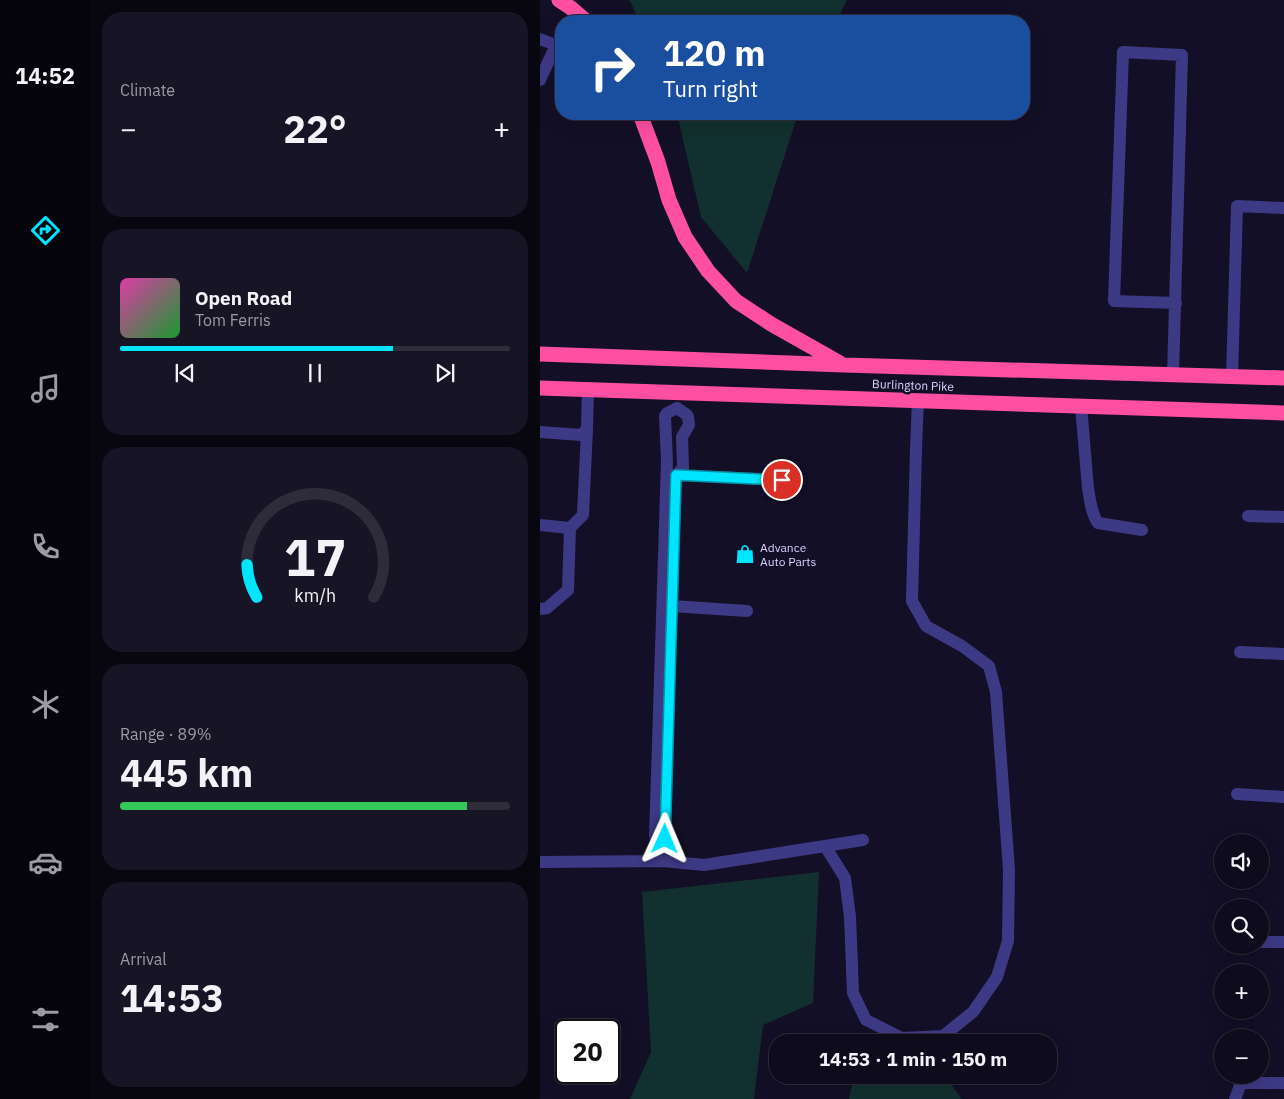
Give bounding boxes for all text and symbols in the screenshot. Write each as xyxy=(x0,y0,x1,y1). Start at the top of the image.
text: 120 m xyxy=(663,30,766,76)
icon: right xyxy=(580,35,645,100)
text: 14:52 xyxy=(15,61,75,90)
text: Turn right xyxy=(663,74,758,103)
text: Climate xyxy=(120,80,175,100)
text: 22° xyxy=(283,104,347,153)
text: − xyxy=(120,110,137,147)
text: + xyxy=(493,110,510,147)
icon: directions xyxy=(28,213,63,248)
text: Open Road xyxy=(195,286,292,310)
text: Tom Ferris xyxy=(195,310,271,330)
icon: previous xyxy=(171,359,199,387)
icon: pause xyxy=(301,359,329,387)
icon: next xyxy=(431,359,459,387)
icon: music xyxy=(28,371,63,406)
street label: Burlington Pike xyxy=(872,376,955,394)
pin xyxy=(761,459,803,501)
icon: arrive xyxy=(768,466,796,494)
text: 17 xyxy=(284,523,346,590)
icon: phone xyxy=(28,529,63,564)
place label: Advance Auto Parts xyxy=(760,540,816,569)
shop icon: Advance Auto Parts xyxy=(734,543,756,565)
text: km/h xyxy=(294,584,336,607)
icon: climate xyxy=(28,687,63,722)
text: Range · 89% xyxy=(120,724,212,744)
text: 445 km xyxy=(120,748,253,797)
position arrow xyxy=(638,812,690,864)
map controls xyxy=(1214,834,1269,1084)
button: sound xyxy=(1214,834,1269,889)
icon: car xyxy=(28,845,63,880)
button: search xyxy=(1214,899,1269,954)
text: Arrival xyxy=(120,949,167,969)
button: + xyxy=(1214,964,1269,1019)
text: 14:53 xyxy=(120,973,224,1022)
icon: filters xyxy=(28,1002,63,1037)
speed limit sign: 20 xyxy=(555,1019,620,1084)
button: − xyxy=(1214,1029,1269,1084)
text: 14:53 · 1 min · 150 m xyxy=(819,1047,1007,1071)

